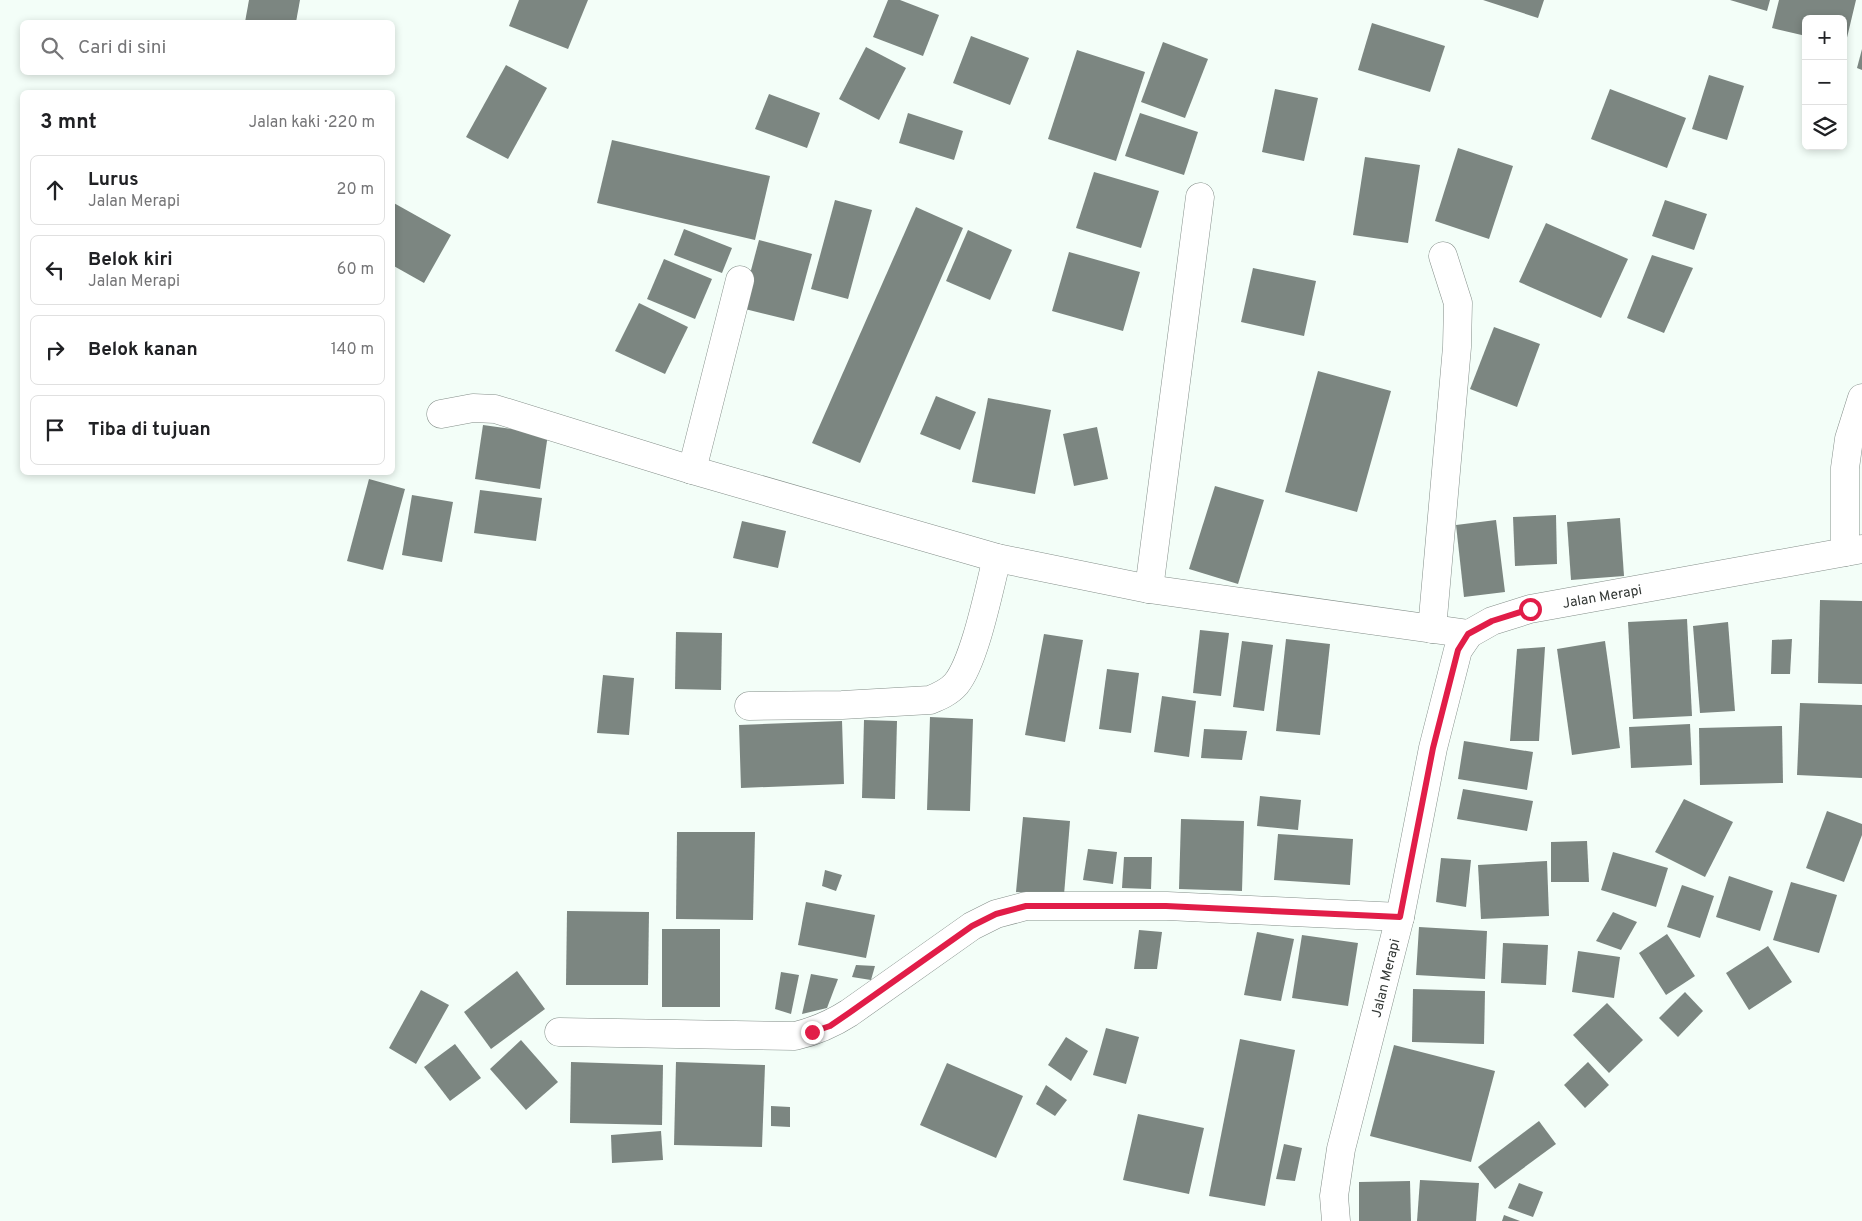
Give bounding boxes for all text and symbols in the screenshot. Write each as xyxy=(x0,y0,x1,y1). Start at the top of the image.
map controls xyxy=(1802,15,1847,150)
button: + xyxy=(1802,15,1847,60)
search box xyxy=(20,20,395,75)
icon: search xyxy=(38,34,66,62)
text: Cari di sini xyxy=(78,36,166,60)
button: − xyxy=(1802,60,1847,105)
button: layers xyxy=(1802,105,1847,150)
text: 3 mnt xyxy=(40,109,97,136)
text: Jalan kaki · 220 m xyxy=(249,113,375,133)
text: Lurus xyxy=(88,168,139,192)
icon: ahead xyxy=(41,176,69,204)
text: 20 m xyxy=(337,180,374,200)
text: Jalan Merapi xyxy=(88,192,180,212)
text: Belok kiri xyxy=(88,248,173,272)
icon: left xyxy=(41,256,69,284)
text: 60 m xyxy=(337,260,374,280)
text: Jalan Merapi xyxy=(88,272,180,292)
icon: right xyxy=(41,336,69,364)
text: Belok kanan xyxy=(88,338,198,362)
text: 140 m xyxy=(331,340,374,360)
icon: arrive xyxy=(41,416,69,444)
text: Tiba di tujuan xyxy=(88,418,211,442)
street label: Jalan Merapi xyxy=(1561,582,1643,613)
route start xyxy=(1519,598,1542,621)
street label: Jalan Merapi xyxy=(1368,937,1404,1019)
route end xyxy=(801,1021,824,1044)

